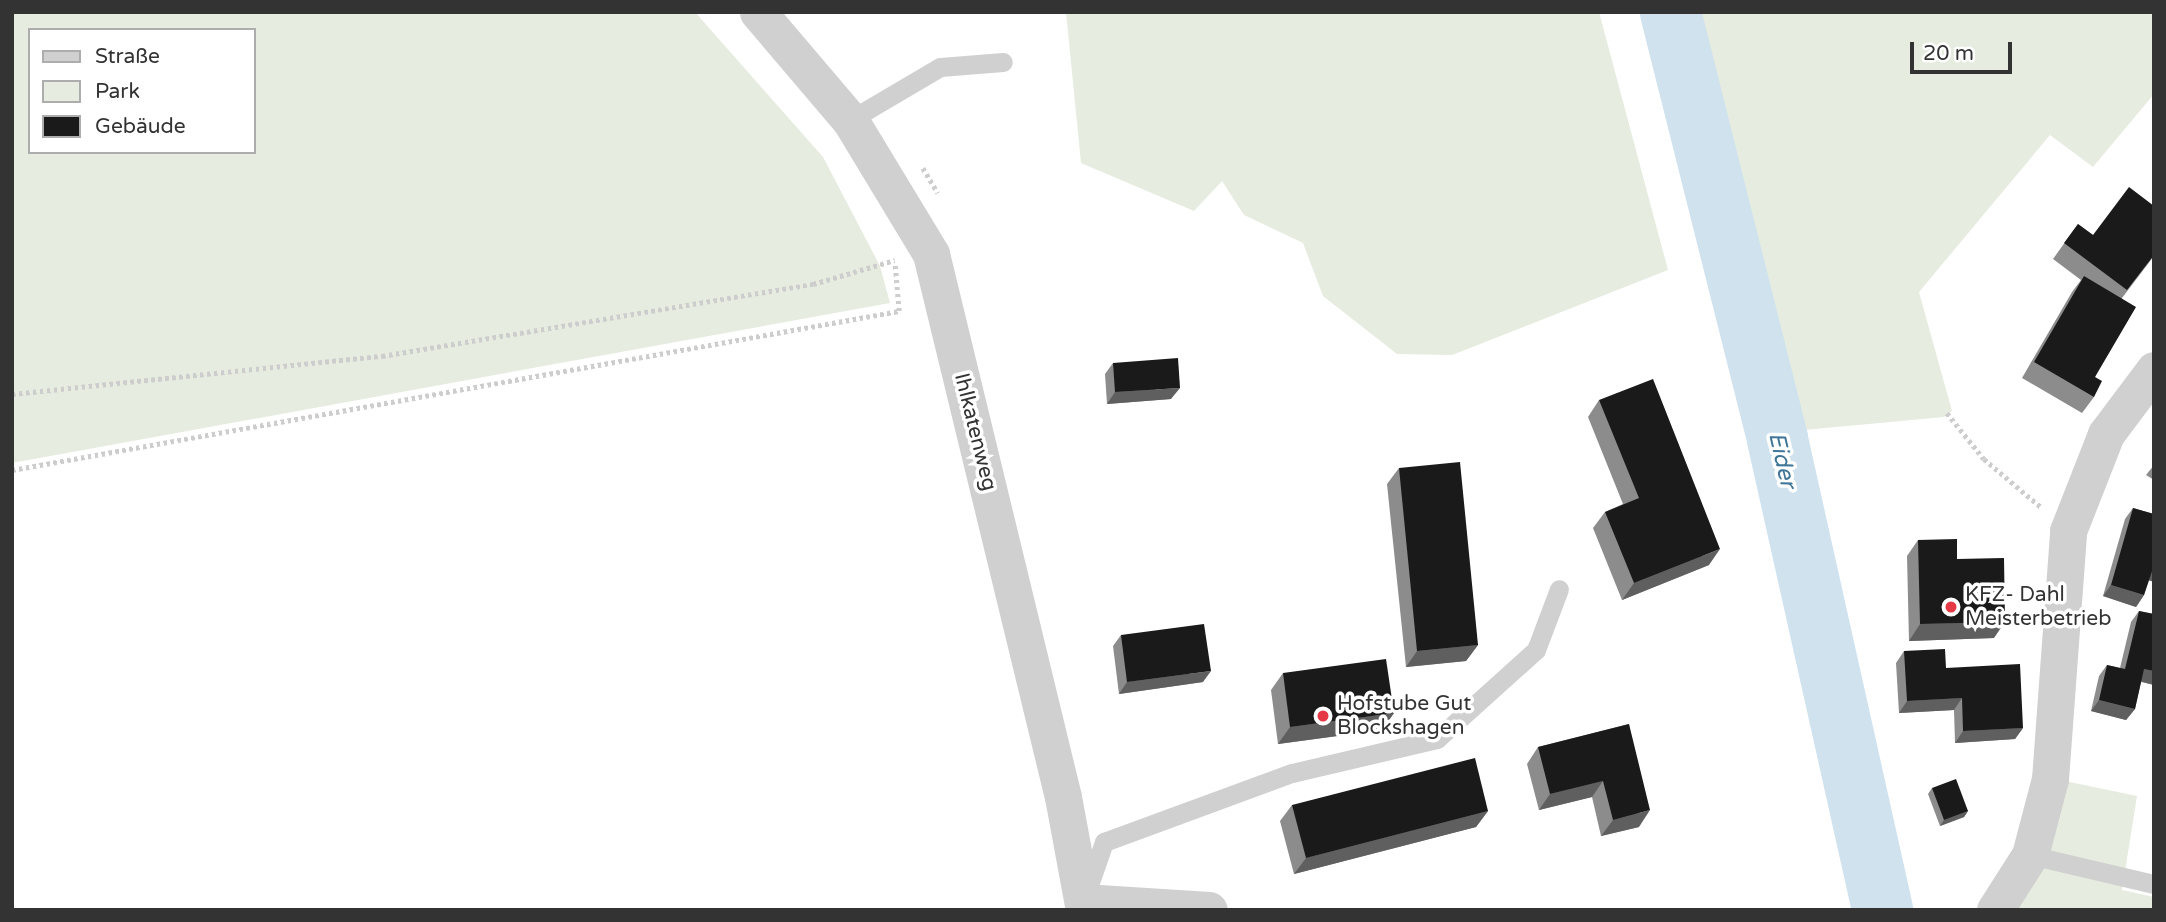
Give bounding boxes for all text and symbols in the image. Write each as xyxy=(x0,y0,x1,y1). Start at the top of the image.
legend xyxy=(28,28,256,154)
scale bar xyxy=(1914,28,2016,72)
text: 20 m xyxy=(1923,41,1974,66)
text: Straße xyxy=(95,44,160,69)
text: Park xyxy=(95,79,140,104)
text: Gebäude xyxy=(95,114,186,139)
street label: Ihlkatenweg xyxy=(948,370,1002,494)
water label: Eider xyxy=(1762,429,1802,491)
place label: KFZ- Dahl Meisterbetrieb xyxy=(1965,582,2111,632)
marker: KFZ- Dahl Meisterbetrieb xyxy=(1943,599,1959,615)
place label: Hofstube Gut Blockshagen xyxy=(1337,691,1471,741)
marker: Hofstube Gut Blockshagen xyxy=(1315,708,1331,724)

